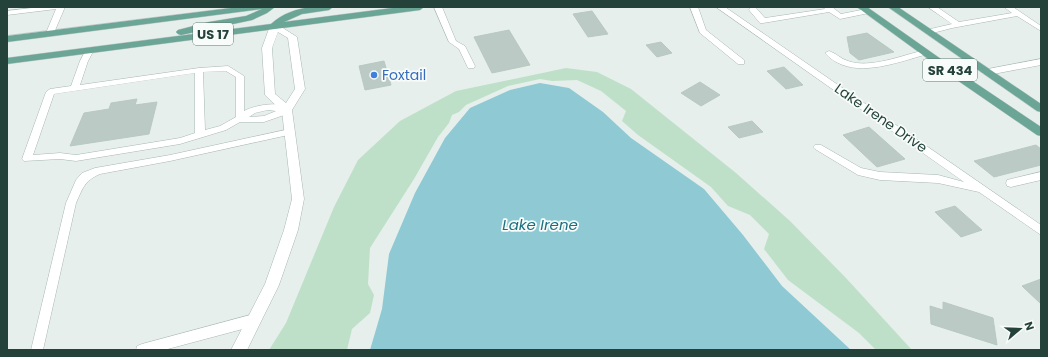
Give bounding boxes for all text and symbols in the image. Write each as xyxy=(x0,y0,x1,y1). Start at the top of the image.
road number: US 17 xyxy=(193,23,233,45)
road number: SR 434 xyxy=(923,59,977,81)
place label: Foxtail xyxy=(382,65,426,85)
marker: Foxtail xyxy=(369,70,379,80)
street label: Lake Irene Drive xyxy=(831,79,932,158)
water label: Lake Irene xyxy=(502,214,578,235)
north arrow xyxy=(1000,309,1040,349)
text: N xyxy=(1021,319,1038,332)

